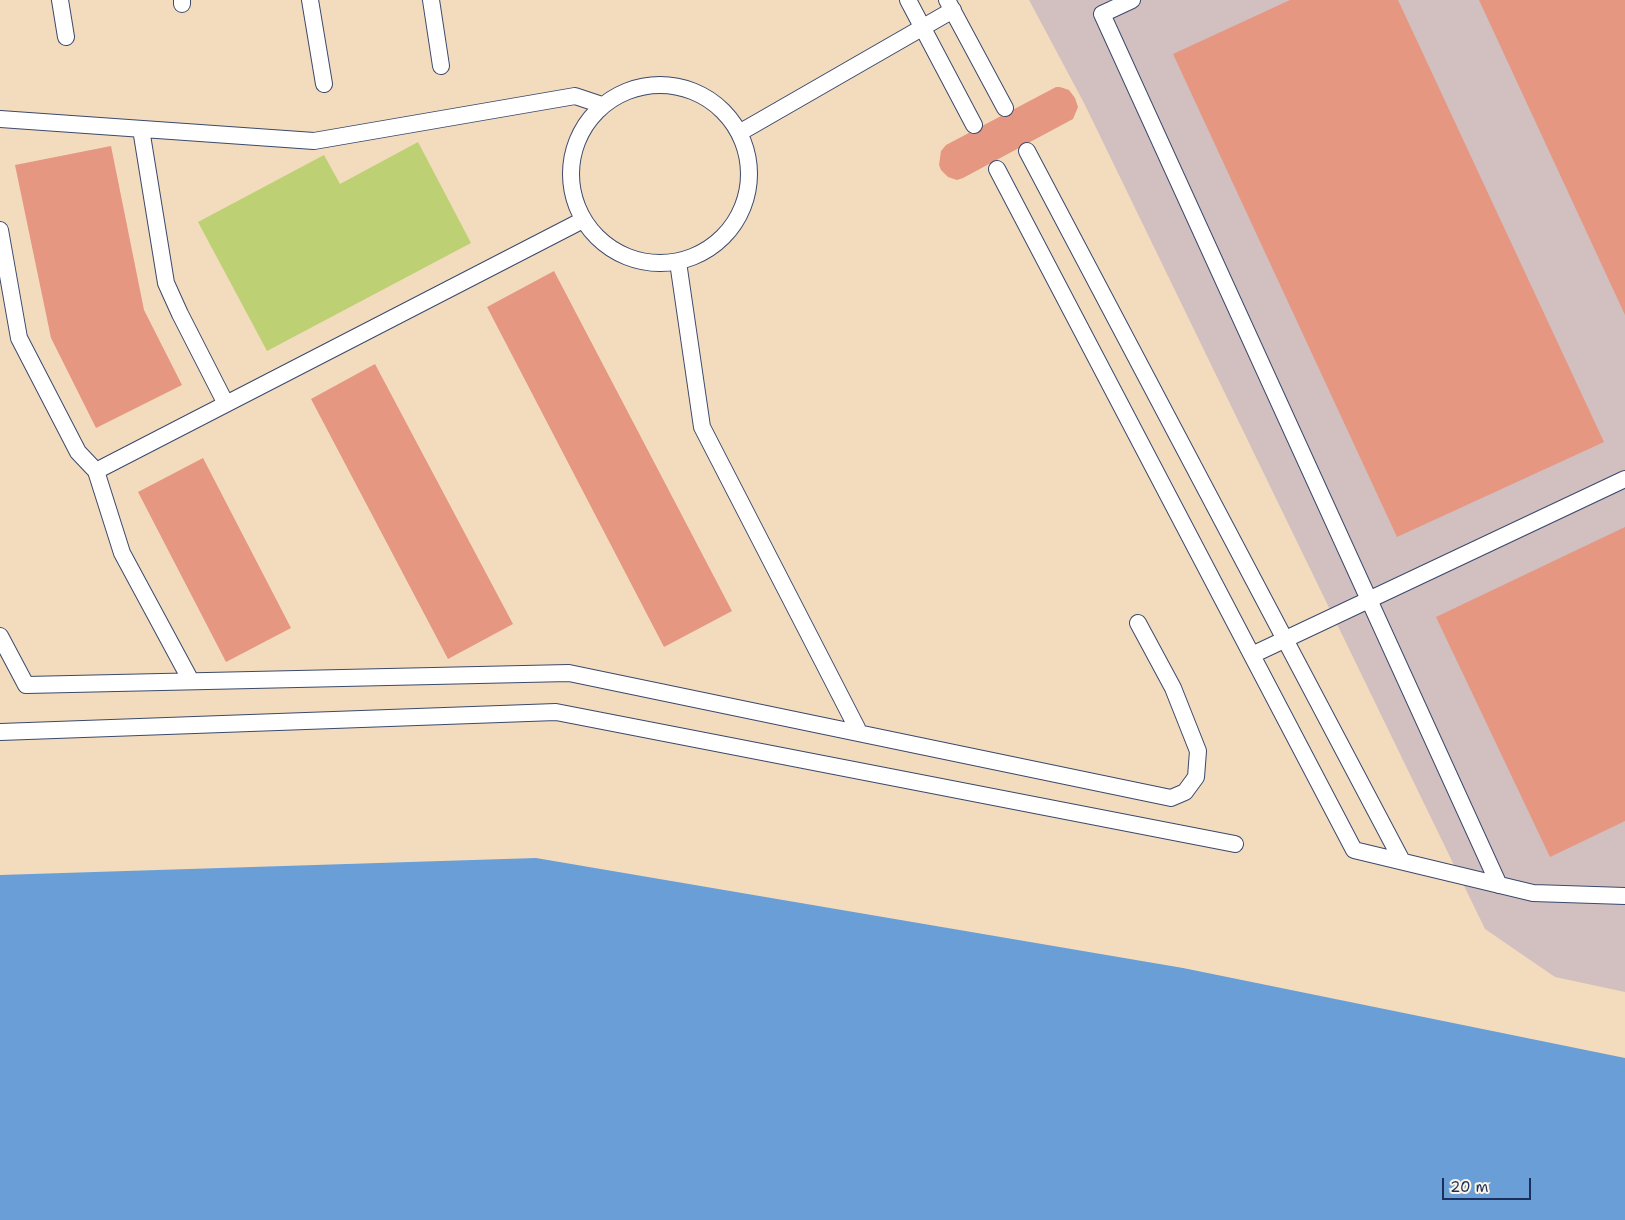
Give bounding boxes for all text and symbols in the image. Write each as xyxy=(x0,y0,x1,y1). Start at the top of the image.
scale bar xyxy=(1445,1168,1534,1200)
text: 20 m xyxy=(1450,1177,1489,1197)

